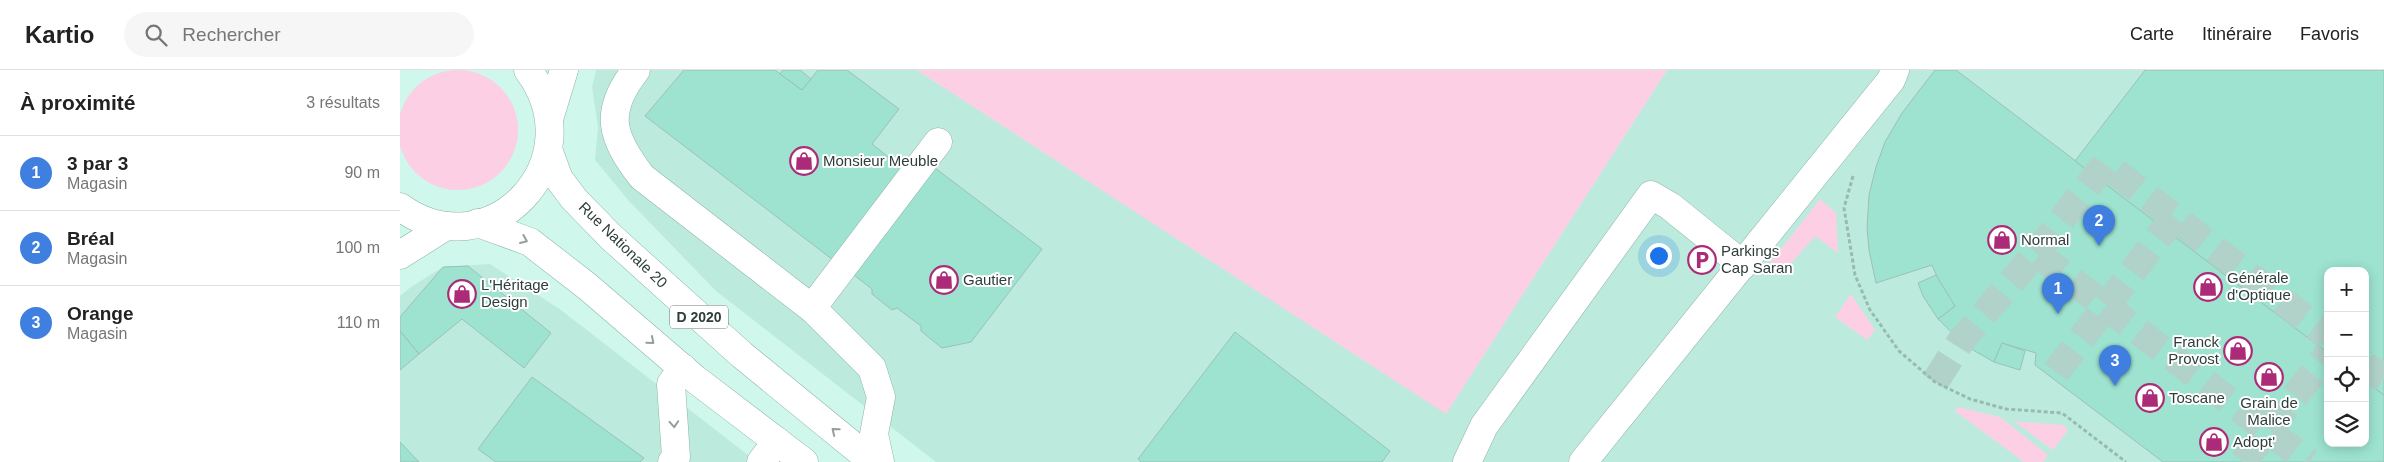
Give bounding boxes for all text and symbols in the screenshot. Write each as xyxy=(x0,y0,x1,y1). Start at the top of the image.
search box xyxy=(124,12,474,57)
text: Kartio xyxy=(25,21,94,48)
icon: search xyxy=(142,21,170,49)
text: Rechercher xyxy=(182,24,281,45)
text: Carte xyxy=(2130,24,2174,44)
text: Itinéraire xyxy=(2202,24,2272,44)
text: Favoris xyxy=(2300,24,2359,44)
text: À proximité xyxy=(20,91,136,114)
text: 3 résultats xyxy=(306,94,380,111)
shop icon: Monsieur Meuble xyxy=(789,146,819,176)
place label: Monsieur Meuble xyxy=(823,152,938,169)
text: 3 par 3 xyxy=(67,153,128,174)
text: 1 xyxy=(32,164,40,181)
text: 90 m xyxy=(344,164,380,181)
text: Magasin xyxy=(67,175,127,192)
street label: Rue Nationale 20 xyxy=(576,198,671,291)
pin: 2 xyxy=(2083,205,2115,246)
shop icon: Normal xyxy=(1987,225,2017,255)
text: Bréal xyxy=(67,228,115,249)
place label: Normal xyxy=(2021,231,2069,248)
one-way arrow xyxy=(519,234,528,245)
text: 2 xyxy=(32,239,40,256)
text: 100 m xyxy=(336,239,380,256)
place label: Parkings Cap Saran xyxy=(1721,242,1793,276)
your location xyxy=(1646,243,1672,269)
parking icon: Parkings Cap Saran xyxy=(1687,245,1717,275)
text: Magasin xyxy=(67,250,127,267)
shop icon: Gautier xyxy=(929,265,959,295)
map controls xyxy=(2324,267,2369,447)
button: + xyxy=(2324,267,2369,312)
place label: Générale d'Optique xyxy=(2227,269,2291,303)
place label: Gautier xyxy=(963,271,1012,288)
shop icon: Générale d'Optique xyxy=(2193,272,2223,302)
pin: 1 xyxy=(2042,273,2074,314)
place label: L'Héritage Design xyxy=(481,276,549,310)
shop icon: L'Héritage Design xyxy=(447,279,477,309)
text: Orange xyxy=(67,303,134,324)
road number: D 2020 xyxy=(670,306,728,328)
button: − xyxy=(2324,312,2369,357)
text: 3 xyxy=(32,314,40,331)
text: 110 m xyxy=(337,314,380,331)
text: Magasin xyxy=(67,325,127,342)
place label: Franck Provost xyxy=(2168,333,2220,367)
one-way arrow xyxy=(645,335,654,344)
shop icon: Franck Provost xyxy=(2223,336,2253,366)
pin: 3 xyxy=(2099,345,2131,386)
button: locate xyxy=(2324,357,2369,402)
shop icon: Grain de Malice xyxy=(2254,362,2284,392)
shop icon: Toscane xyxy=(2135,383,2165,413)
place label: Toscane xyxy=(2169,389,2225,406)
place label: Grain de Malice xyxy=(2240,394,2298,428)
button: layers xyxy=(2324,402,2369,447)
one-way arrow xyxy=(668,420,679,428)
shop icon: Adopt' xyxy=(2199,427,2229,457)
one-way arrow xyxy=(832,429,841,437)
place label: Adopt' xyxy=(2233,433,2275,450)

